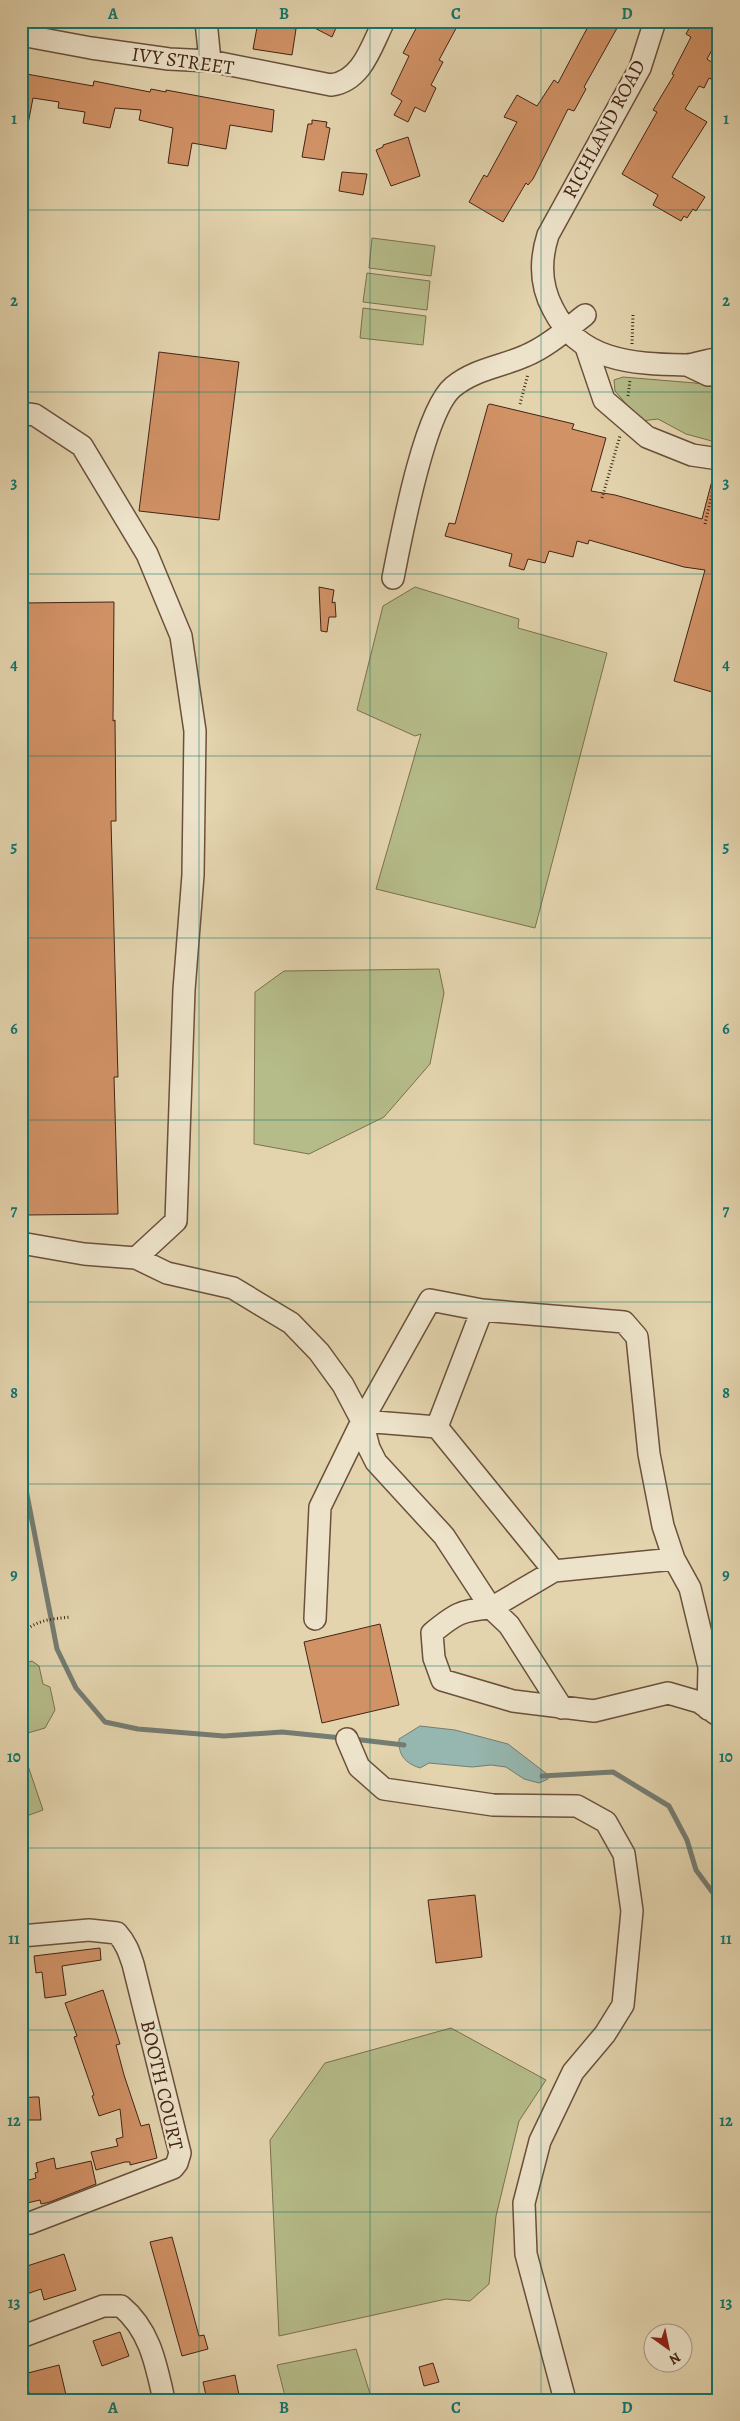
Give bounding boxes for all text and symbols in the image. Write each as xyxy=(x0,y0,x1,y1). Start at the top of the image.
text: A xyxy=(107,3,119,25)
text: B xyxy=(279,3,289,25)
text: C xyxy=(451,3,461,25)
text: D xyxy=(621,3,633,25)
street label: IVY STREET xyxy=(130,40,236,82)
street label: RICHLAND ROAD xyxy=(556,55,652,203)
text: 1 xyxy=(11,108,17,130)
text: 1 xyxy=(723,108,729,130)
text: 2 xyxy=(10,290,18,312)
text: 2 xyxy=(722,290,730,312)
text: 3 xyxy=(11,472,18,494)
text: 3 xyxy=(723,472,730,494)
text: 4 xyxy=(10,654,18,676)
text: 4 xyxy=(722,654,730,676)
text: 5 xyxy=(11,836,18,858)
text: 5 xyxy=(723,836,730,858)
text: 6 xyxy=(10,1018,18,1040)
text: 6 xyxy=(722,1018,730,1040)
text: 7 xyxy=(11,1200,18,1222)
text: 7 xyxy=(723,1200,730,1222)
text: 8 xyxy=(10,1382,18,1404)
text: 8 xyxy=(722,1382,730,1404)
text: 9 xyxy=(10,1564,18,1586)
text: 9 xyxy=(722,1564,730,1586)
text: 10 xyxy=(7,1746,21,1768)
text: 10 xyxy=(719,1746,733,1768)
text: 11 xyxy=(8,1928,20,1950)
text: 11 xyxy=(720,1928,732,1950)
street label: BOOTH COURT xyxy=(134,2018,190,2153)
text: 12 xyxy=(7,2110,21,2132)
text: 12 xyxy=(719,2110,733,2132)
text: 13 xyxy=(8,2292,20,2314)
text: 13 xyxy=(720,2292,732,2314)
north arrow xyxy=(642,2324,692,2374)
text: N xyxy=(665,2348,684,2369)
text: A xyxy=(107,2397,119,2419)
text: B xyxy=(279,2397,289,2419)
text: C xyxy=(451,2397,461,2419)
text: D xyxy=(621,2397,633,2419)

